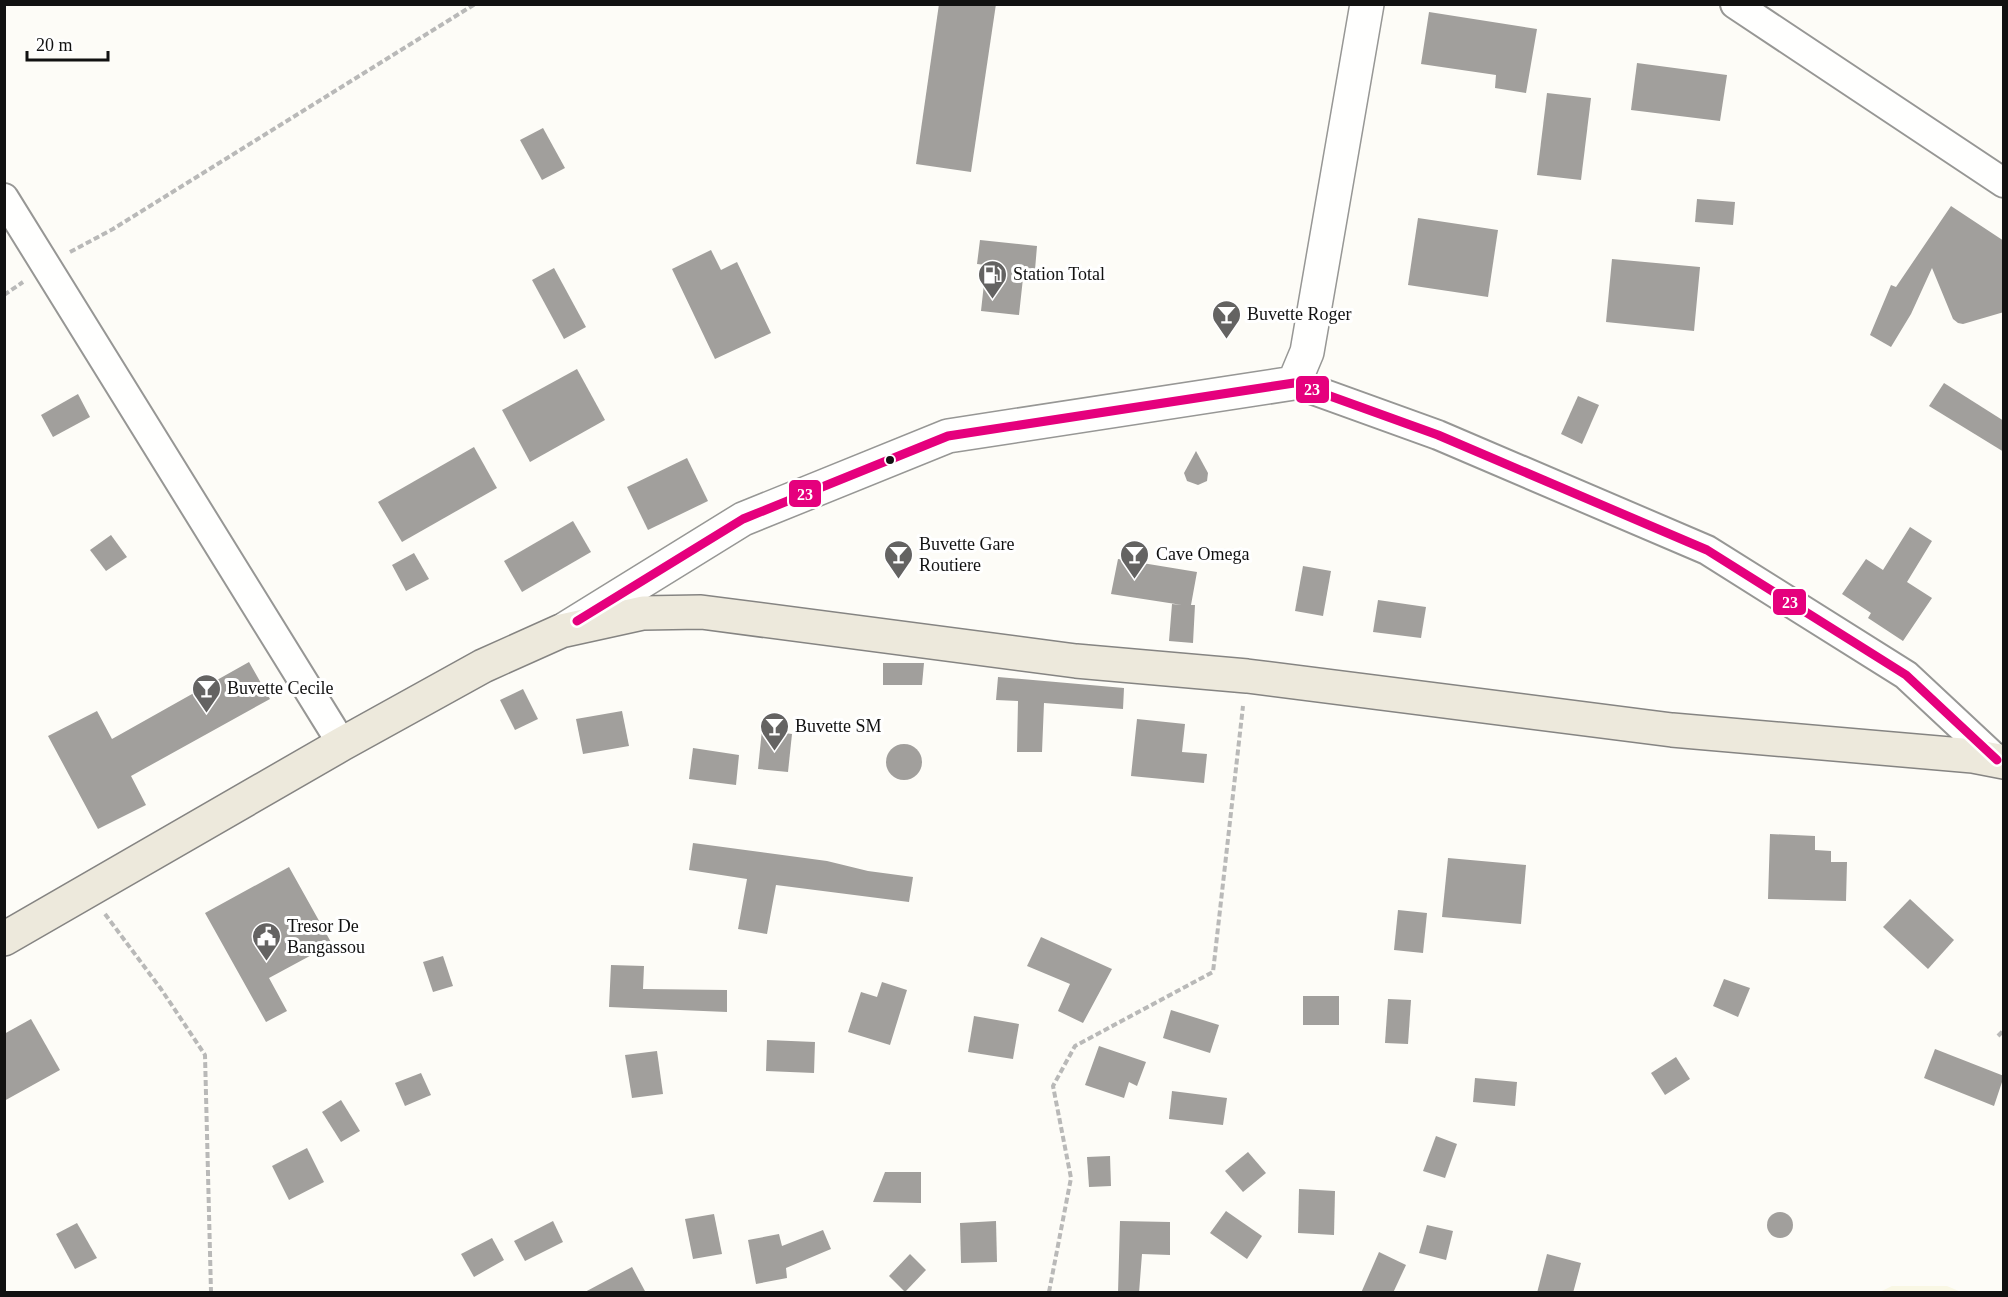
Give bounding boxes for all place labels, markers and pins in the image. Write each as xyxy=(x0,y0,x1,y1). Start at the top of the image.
fuel station icon: Station Total xyxy=(976,258,1008,300)
place label: Station Total xyxy=(1013,264,1105,284)
bar icon: Buvette Roger xyxy=(1210,298,1242,340)
place label: Buvette Roger xyxy=(1247,304,1351,324)
unlabelled marker xyxy=(884,454,896,466)
place label: Buvette Gare Routiere xyxy=(919,534,1014,575)
bar icon: Buvette Gare Routiere xyxy=(882,538,914,580)
bar icon: Cave Omega xyxy=(1119,538,1151,580)
place label: Cave Omega xyxy=(1156,544,1249,564)
bar icon: Buvette Cecile xyxy=(190,672,222,714)
place label: Buvette Cecile xyxy=(227,678,333,698)
bar icon: Buvette SM xyxy=(758,710,790,752)
place label: Buvette SM xyxy=(795,716,882,736)
place label: Tresor De Bangassou xyxy=(287,916,365,957)
public building icon: Tresor De Bangassou xyxy=(250,920,282,962)

